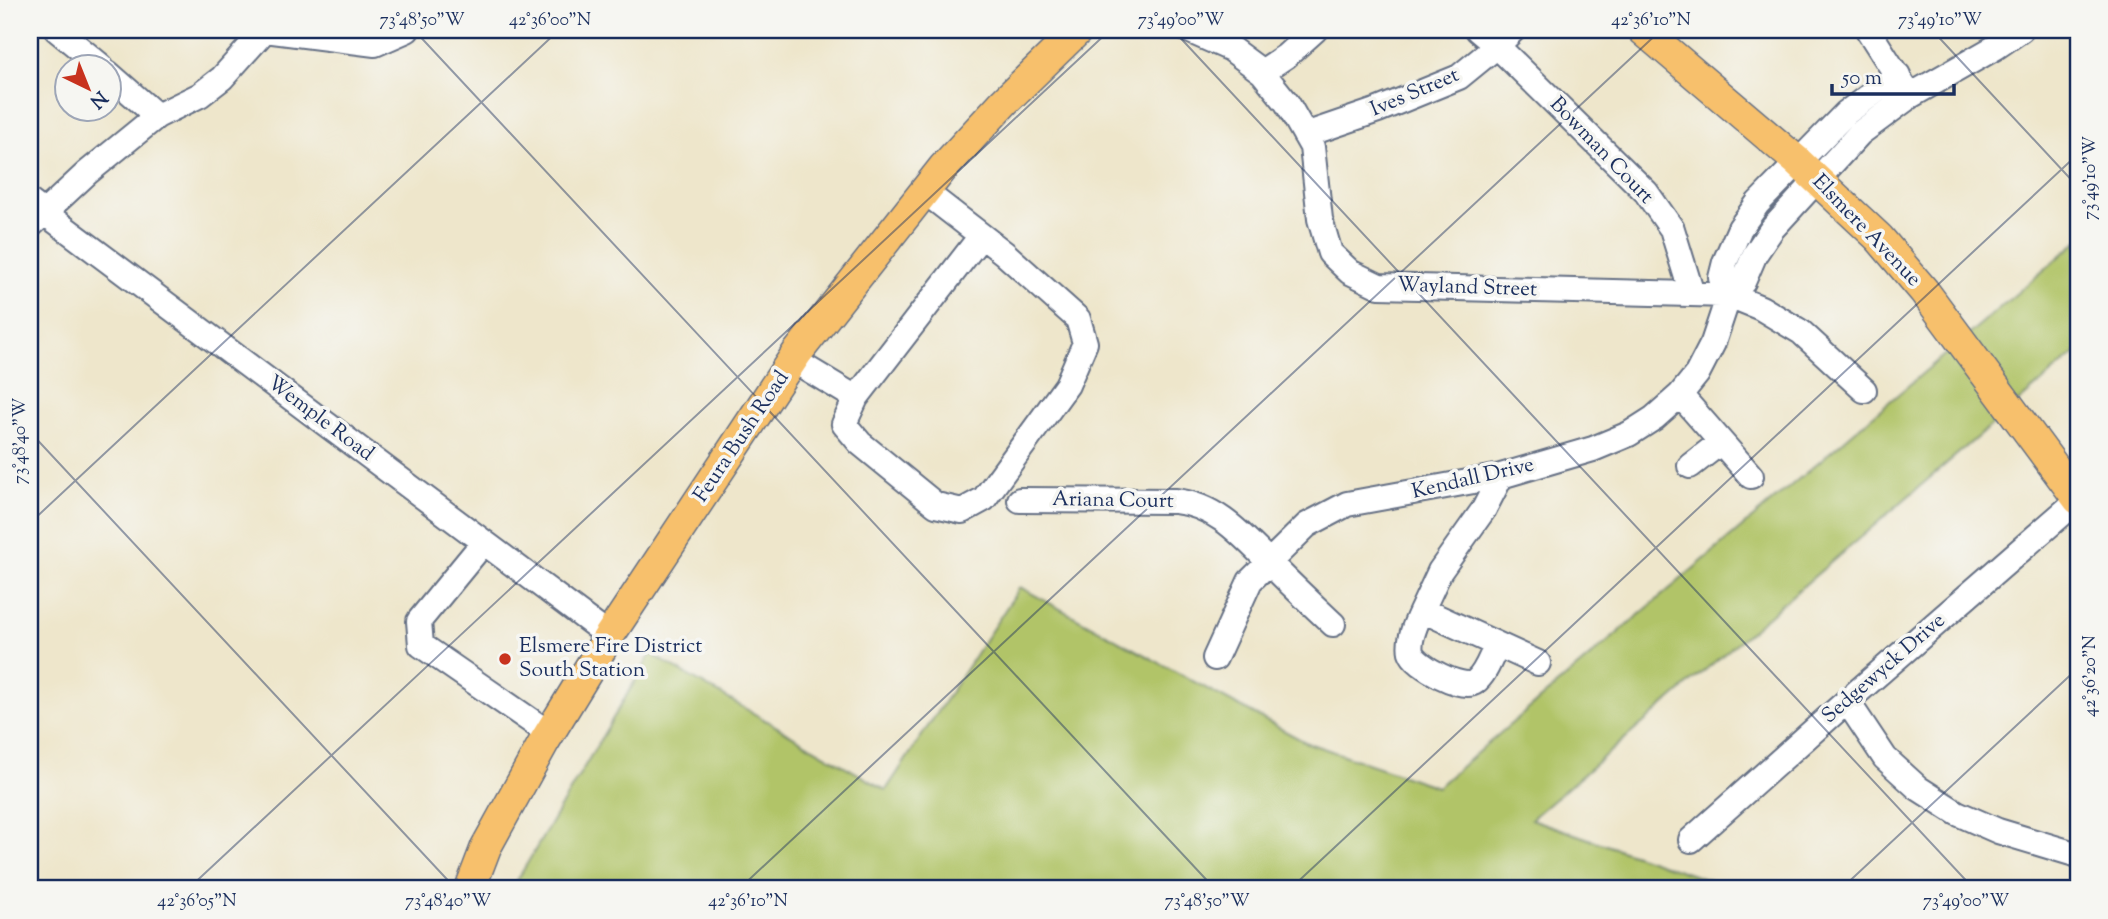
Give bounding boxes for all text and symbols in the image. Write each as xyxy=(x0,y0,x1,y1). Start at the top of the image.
text: 73°48'50"W xyxy=(379,8,465,34)
text: 42°36'00"N xyxy=(509,8,591,34)
text: 73°49'00"W xyxy=(1138,8,1224,34)
text: 42°36'10"N xyxy=(1611,8,1691,34)
text: 73°49'10"W xyxy=(1898,8,1982,34)
north arrow xyxy=(52,52,122,122)
scale bar xyxy=(1832,52,1954,96)
street label: Ives Street xyxy=(1366,61,1464,125)
text: 50 m xyxy=(1841,64,1882,94)
text: N xyxy=(83,84,113,114)
street label: Bowman Court xyxy=(1542,91,1660,211)
text: 73°49'10"W xyxy=(2078,136,2104,220)
street label: Elsmere Avenue xyxy=(1804,168,1928,294)
street label: Wayland Street xyxy=(1396,271,1538,305)
street label: Feura Bush Road xyxy=(687,365,797,509)
street label: Wemple Road xyxy=(260,369,380,469)
text: 73°48'40"W xyxy=(8,398,34,484)
street label: Kendall Drive xyxy=(1409,450,1537,508)
street label: Ariana Court xyxy=(1052,485,1174,517)
street label: Sedgewyck Drive xyxy=(1816,607,1952,731)
place label: Elsmere Fire District South Station xyxy=(519,632,703,686)
text: 42°36'20"N xyxy=(2078,635,2104,717)
marker: Elsmere Fire District South Station xyxy=(497,651,513,667)
text: 42°36'05"N xyxy=(157,889,237,915)
text: 73°48'40"W xyxy=(405,889,491,915)
text: 42°36'10"N xyxy=(708,889,788,915)
text: 73°48'50"W xyxy=(1164,889,1250,915)
text: 73°49'00"W xyxy=(1923,889,2009,915)

